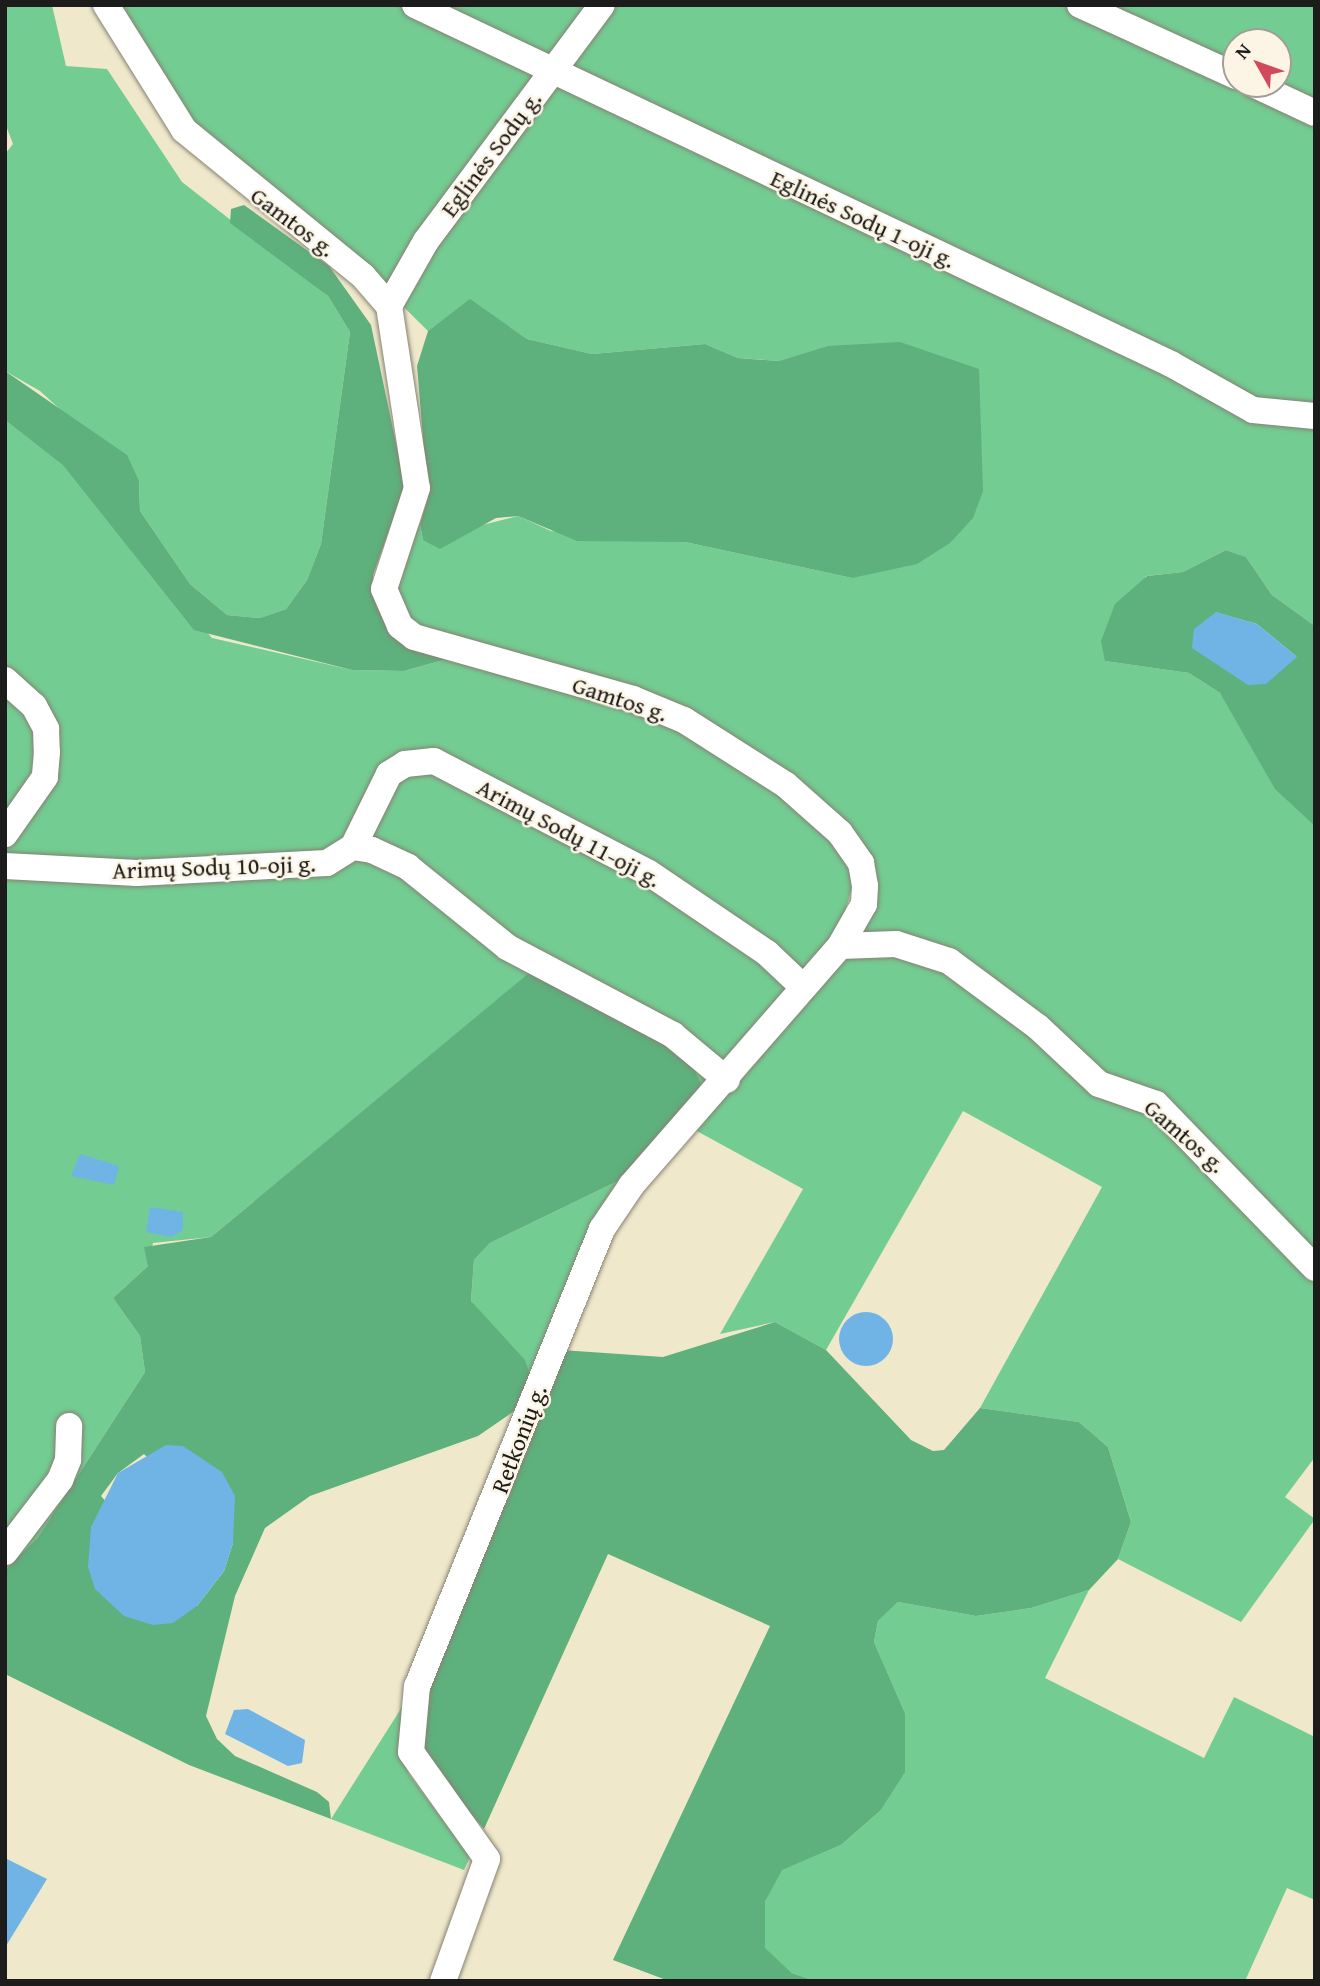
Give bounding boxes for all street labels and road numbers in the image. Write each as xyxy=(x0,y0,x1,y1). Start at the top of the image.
street label: Eglinės Sodų g. xyxy=(434,85,548,223)
street label: Eglinės Sodų 1-oji g. xyxy=(766,164,960,274)
street label: Gamtos g. xyxy=(245,181,341,263)
street label: Gamtos g. xyxy=(569,670,671,728)
street label: Arimų Sodų 11-oji g. xyxy=(472,772,666,894)
street label: Arimų Sodų 10-oji g. xyxy=(112,849,316,885)
street label: Gamtos g. xyxy=(1138,1093,1232,1179)
street label: Retkonių g. xyxy=(485,1381,553,1497)

